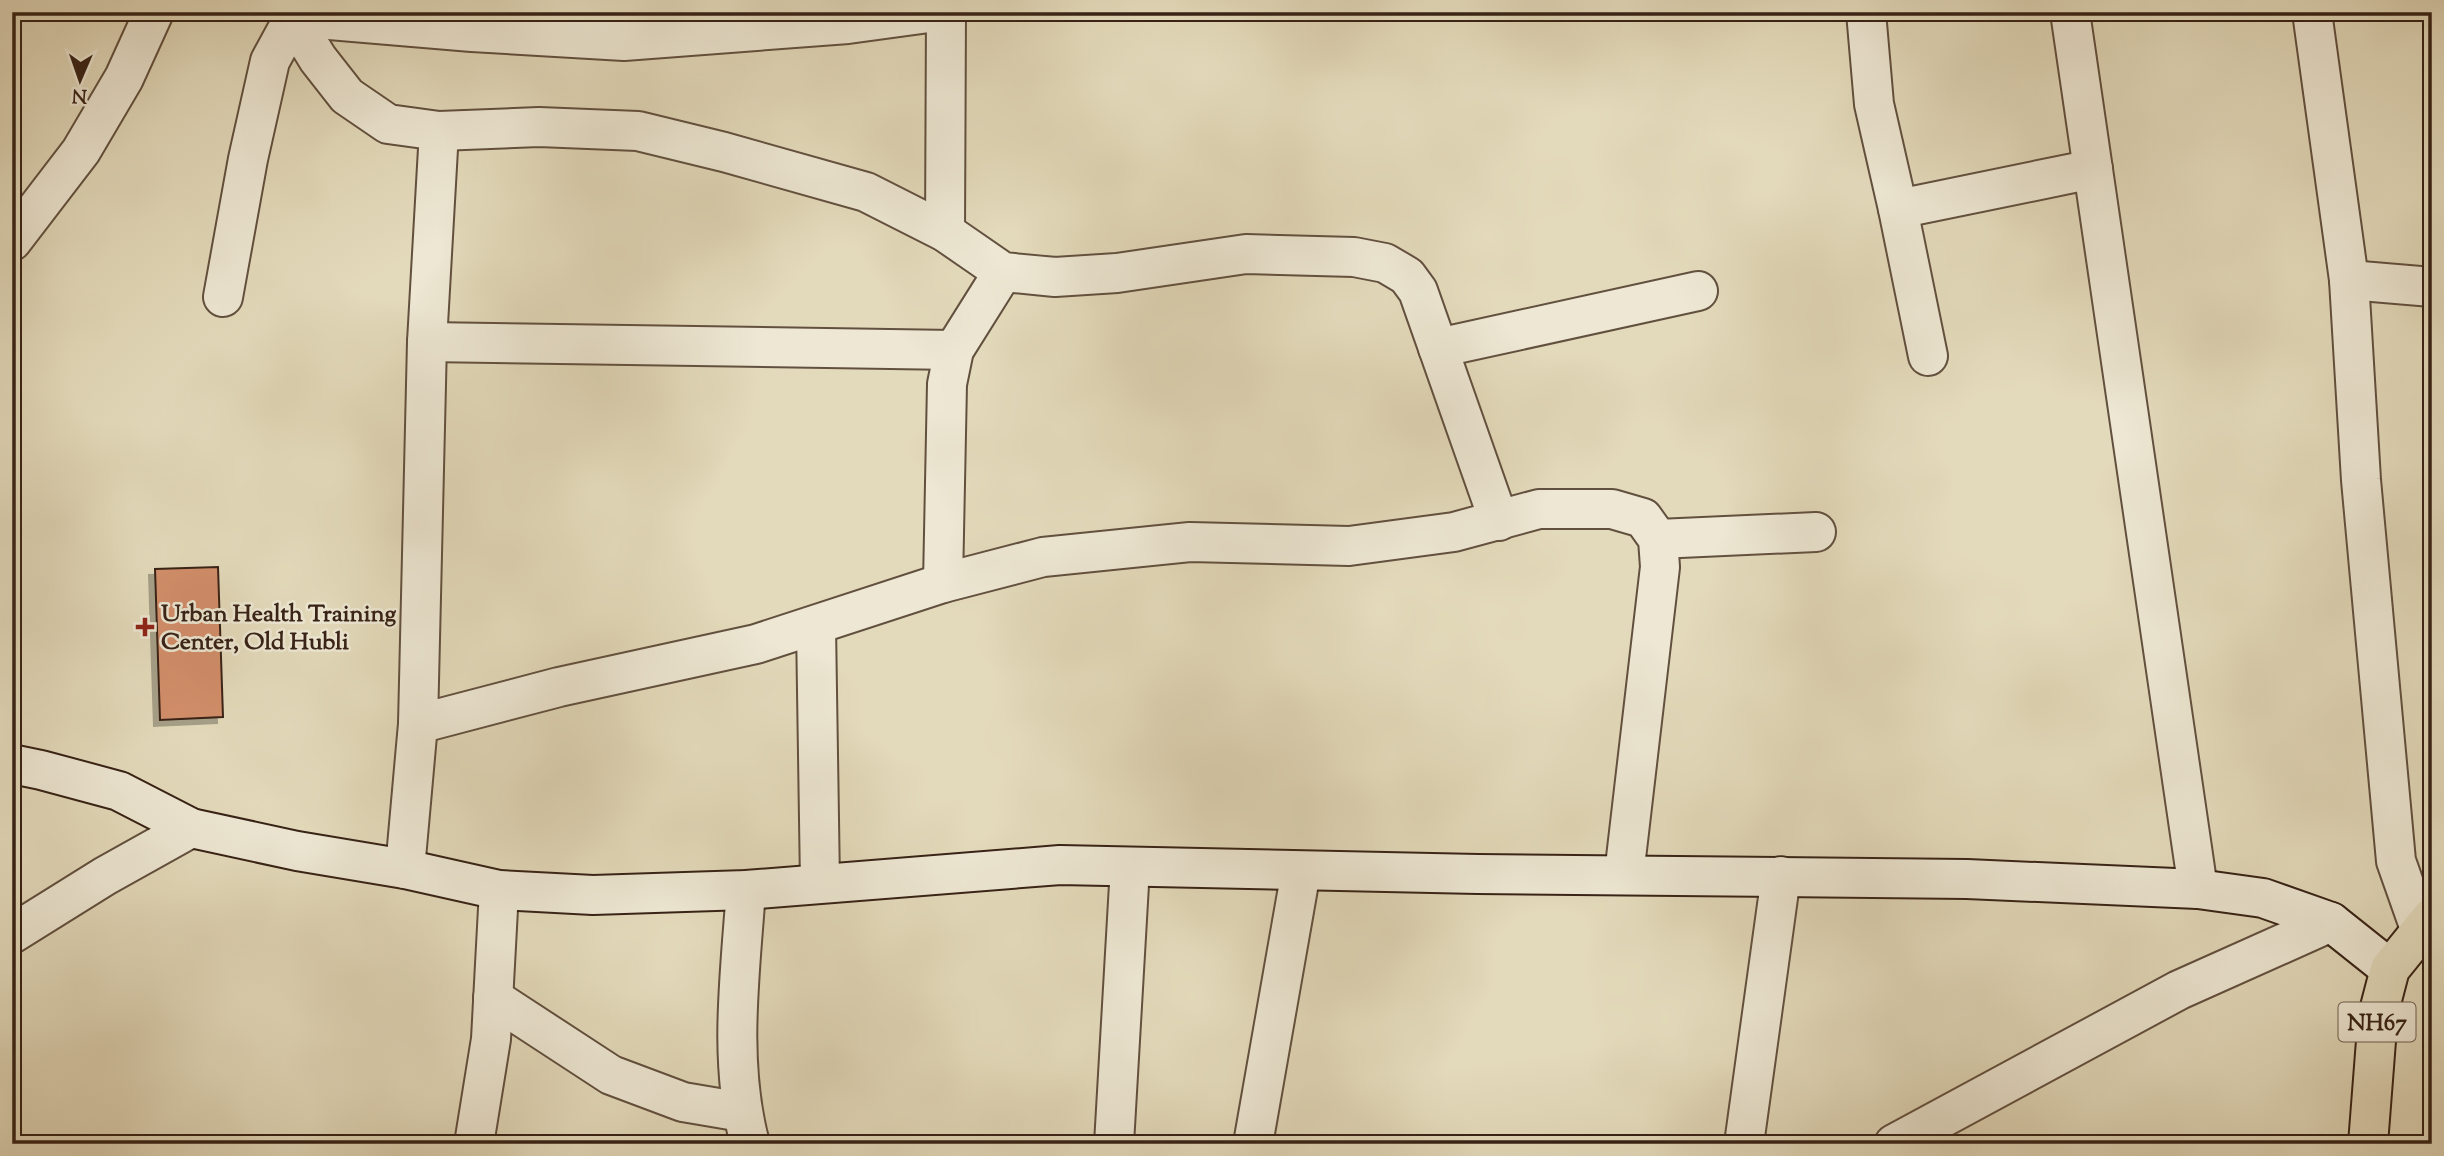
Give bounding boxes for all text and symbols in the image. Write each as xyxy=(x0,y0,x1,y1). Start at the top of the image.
north arrow xyxy=(46,46,116,116)
text: N xyxy=(71,81,88,108)
place label: Urban Health Training Center, Old Hubli xyxy=(161,598,396,660)
marker: Urban Health Training Center, Old Hubli xyxy=(135,617,155,637)
road number: NH67 xyxy=(2338,1002,2416,1042)

